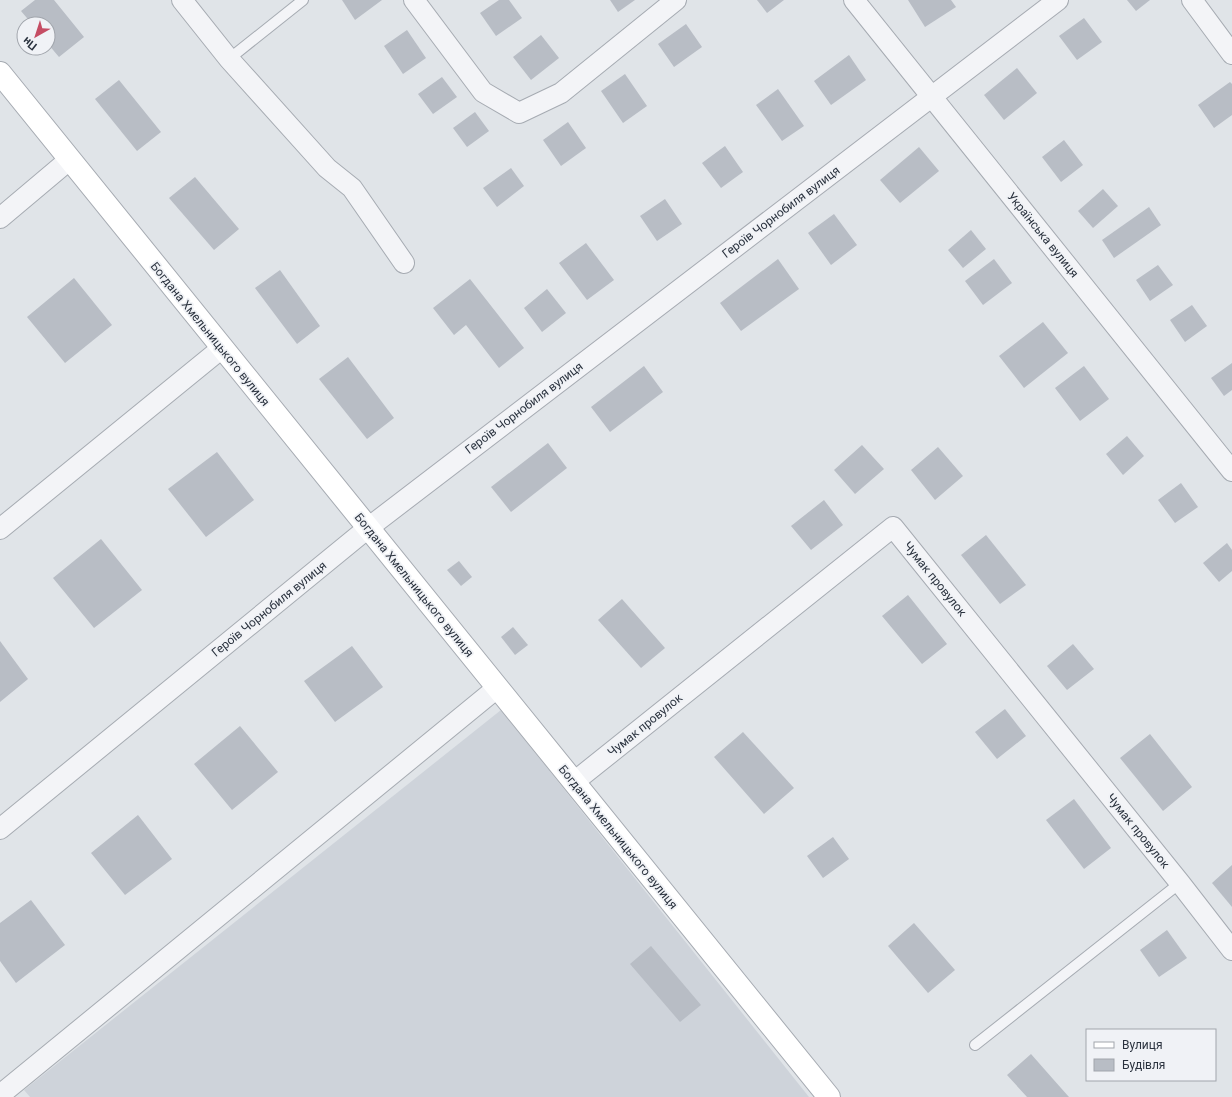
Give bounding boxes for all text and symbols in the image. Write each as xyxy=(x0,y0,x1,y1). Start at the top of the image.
north arrow xyxy=(16,16,56,56)
text: Пн xyxy=(20,34,40,53)
street label: Героїв Чорнобиля вулиця xyxy=(719,163,843,261)
street label: Українська вулиця xyxy=(1004,190,1082,280)
street label: Богдана Хмельницького вулиця xyxy=(148,259,272,409)
street label: Героїв Чорнобиля вулиця xyxy=(462,359,586,457)
street label: Богдана Хмельницького вулиця xyxy=(352,510,476,660)
street label: Чумак провулок xyxy=(901,539,970,619)
street label: Героїв Чорнобиля вулиця xyxy=(209,558,329,660)
street label: Чумак провулок xyxy=(605,690,685,759)
street label: Богдана Хмельницького вулиця xyxy=(556,762,680,912)
street label: Чумак провулок xyxy=(1104,791,1173,871)
legend xyxy=(1086,1029,1216,1081)
text: Вулиця xyxy=(1122,1038,1163,1052)
text: Будівля xyxy=(1122,1058,1165,1072)

